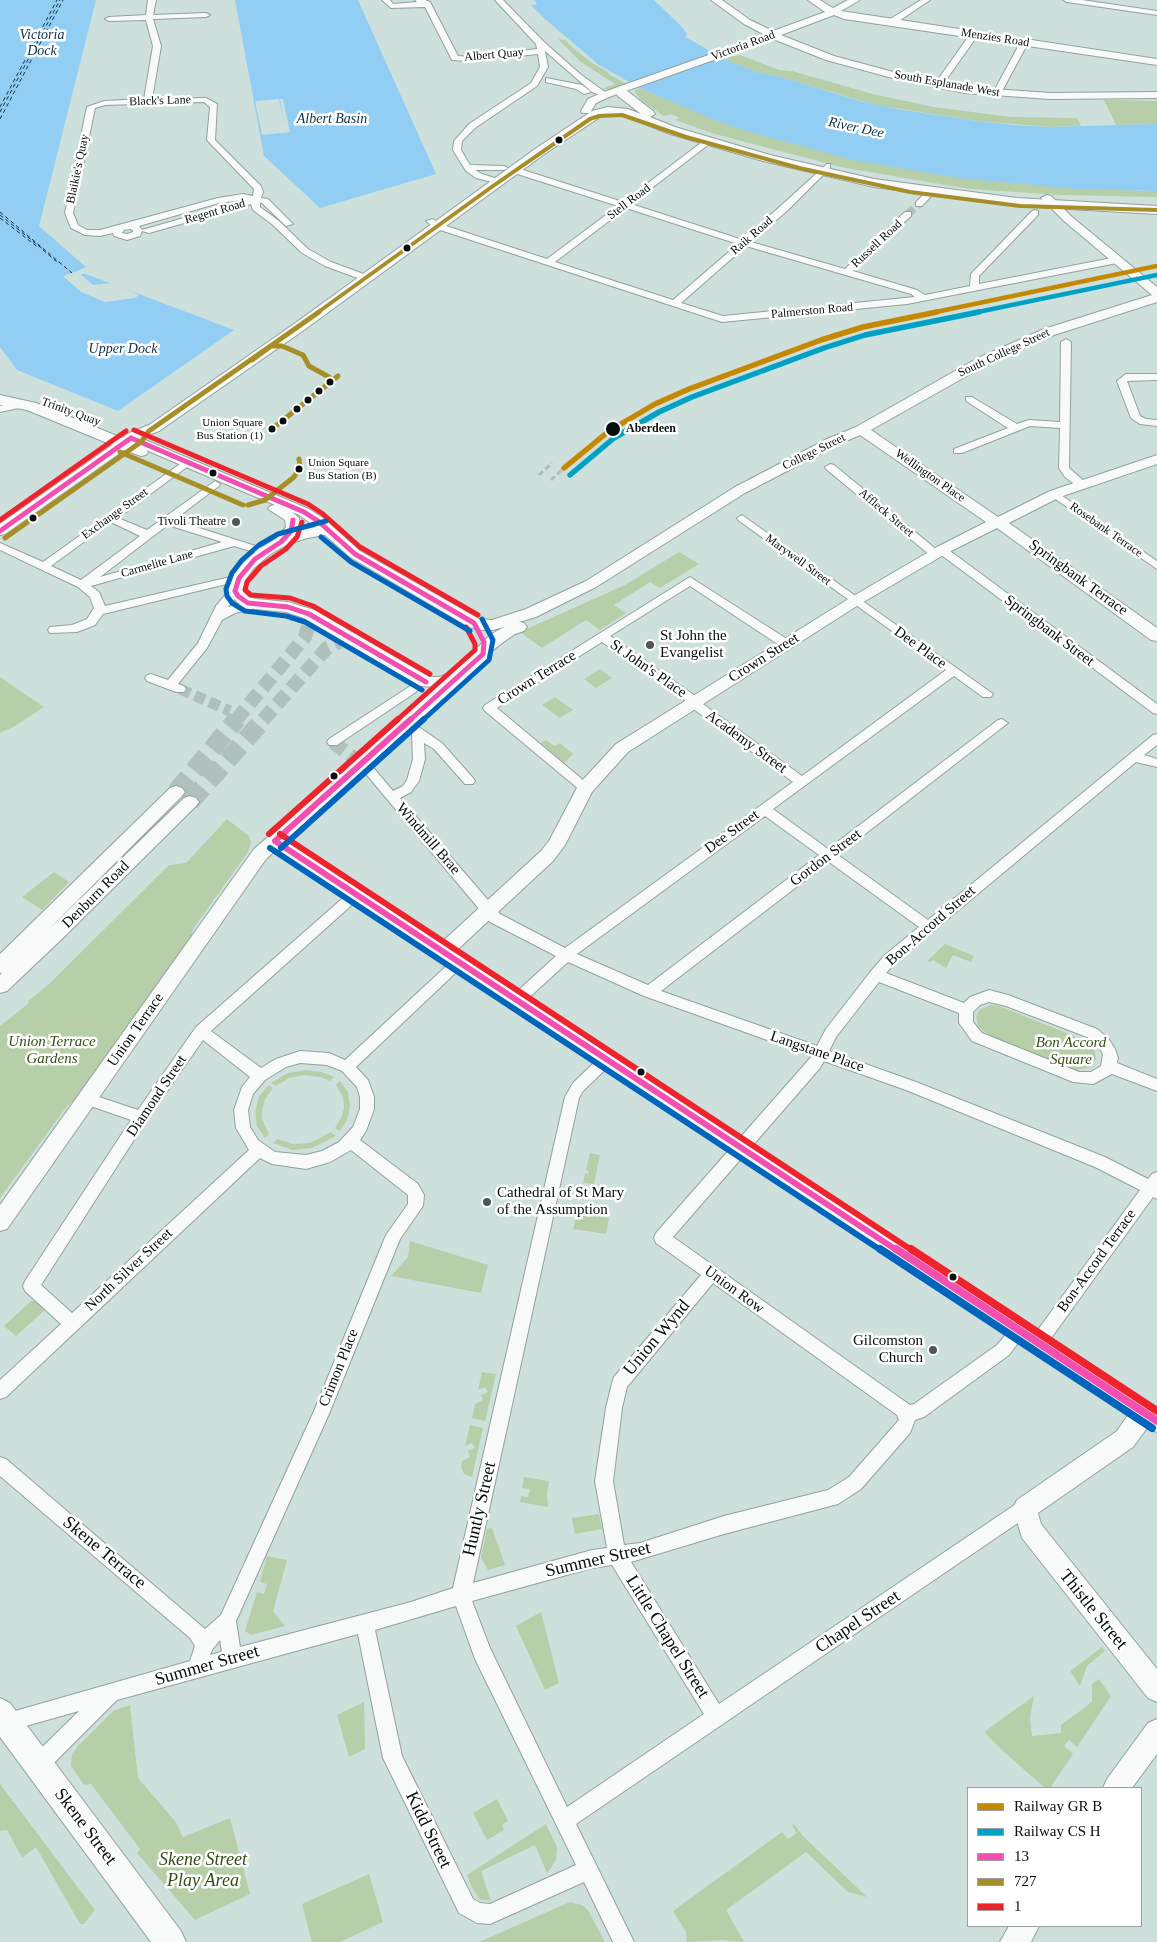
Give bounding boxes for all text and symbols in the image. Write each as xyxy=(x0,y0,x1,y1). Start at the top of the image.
street label: Menzies Road xyxy=(960,25,1030,51)
water label: Victoria Dock xyxy=(20,27,64,59)
street label: Victoria Road xyxy=(709,28,777,64)
street label: Albert Quay xyxy=(464,45,524,65)
street label: South Esplanade West xyxy=(893,68,1001,100)
street label: Black's Lane xyxy=(129,93,191,109)
water label: Albert Basin xyxy=(297,111,367,127)
water label: River Dee xyxy=(827,114,885,142)
street label: Blaikie's Quay xyxy=(64,133,92,205)
unlabelled marker xyxy=(554,135,564,145)
street label: Stell Road xyxy=(605,181,653,223)
street label: Regent Road xyxy=(183,196,247,228)
street label: Raik Road xyxy=(728,214,776,258)
street label: Russell Road xyxy=(849,217,905,271)
unlabelled marker xyxy=(402,243,412,253)
street label: Palmerston Road xyxy=(770,300,854,322)
street label: South College Street xyxy=(956,325,1052,381)
water label: Upper Dock xyxy=(89,341,157,357)
unlabelled marker xyxy=(325,377,335,387)
unlabelled marker xyxy=(314,386,324,396)
street label: Trinity Quay xyxy=(39,395,103,429)
unlabelled marker xyxy=(303,395,313,405)
unlabelled marker xyxy=(292,404,302,414)
place label: Union Square Bus Station (1) xyxy=(196,416,263,442)
unlabelled marker xyxy=(278,416,288,426)
marker: Aberdeen xyxy=(604,420,622,438)
place label: Aberdeen xyxy=(626,422,676,436)
marker: Union Square Bus Station (1) xyxy=(267,424,277,434)
street label: College Street xyxy=(780,431,848,473)
street label: Wellington Place xyxy=(892,447,968,505)
place label: Union Square Bus Station (B) xyxy=(308,456,376,482)
marker: Union Square Bus Station (B) xyxy=(294,464,304,474)
unlabelled marker xyxy=(208,468,218,478)
street label: Exchange Street xyxy=(79,485,151,543)
street label: Affleck Street xyxy=(856,486,916,540)
street label: Rosebank Terrace xyxy=(1067,499,1145,561)
unlabelled marker xyxy=(28,513,38,523)
place label: Tivoli Theatre xyxy=(157,515,226,529)
marker: Tivoli Theatre xyxy=(230,516,242,528)
street label: Marywell Street xyxy=(762,531,834,589)
street label: Springbank Terrace xyxy=(1025,536,1131,620)
street label: Carmelite Lane xyxy=(119,547,195,581)
street label: Springbank Street xyxy=(1000,591,1098,671)
street label: Dee Place xyxy=(890,623,950,673)
place label: St John the Evangelist xyxy=(660,627,727,662)
street label: Crown Street xyxy=(725,629,803,687)
street label: St John's Place xyxy=(606,636,690,702)
marker: St John the Evangelist xyxy=(644,639,656,651)
street label: Crown Terrace xyxy=(494,647,580,709)
street label: Academy Street xyxy=(702,706,790,778)
unlabelled marker xyxy=(329,771,339,781)
street label: Windmill Brae xyxy=(392,800,464,878)
street label: Dee Street xyxy=(701,806,763,858)
street label: Gordon Street xyxy=(787,825,865,891)
street label: Denburn Road xyxy=(59,858,133,932)
street label: Bon-Accord Street xyxy=(882,882,980,970)
street label: Union Terrace xyxy=(104,990,168,1070)
street label: Langstane Place xyxy=(768,1028,866,1076)
park label: Union Terrace Gardens xyxy=(8,1033,96,1068)
park label: Bon Accord Square xyxy=(1036,1034,1106,1069)
street label: Diamond Street xyxy=(123,1052,191,1140)
unlabelled marker xyxy=(636,1067,646,1077)
place label: Cathedral of St Mary of the Assumption xyxy=(497,1184,624,1219)
marker: Cathedral of St Mary of the Assumption xyxy=(481,1196,493,1208)
street label: Bon-Accord Terrace xyxy=(1054,1206,1140,1316)
street label: North Silver Street xyxy=(81,1225,177,1315)
street label: Union Row xyxy=(701,1262,767,1318)
unlabelled marker xyxy=(948,1272,958,1282)
street label: Union Wynd xyxy=(619,1296,695,1380)
street label: Crimon Place xyxy=(315,1327,363,1409)
place label: Gilcomston Church xyxy=(853,1332,923,1367)
marker: Gilcomston Church xyxy=(927,1344,939,1356)
street label: Huntly Street xyxy=(459,1460,501,1558)
street label: Skene Terrace xyxy=(58,1512,150,1594)
street label: Summer Street xyxy=(543,1537,653,1583)
street label: Thistle Street xyxy=(1054,1566,1132,1654)
street label: Little Chapel Street xyxy=(620,1572,714,1702)
street label: Chapel Street xyxy=(812,1586,904,1658)
street label: Summer Street xyxy=(152,1641,262,1691)
street label: Skene Street xyxy=(49,1784,121,1870)
legend xyxy=(967,1787,1142,1927)
street label: Kidd Street xyxy=(400,1788,456,1872)
text: Railway GR B xyxy=(1014,1798,1102,1814)
text: Railway CS H xyxy=(1014,1823,1101,1839)
text: 13 xyxy=(1014,1848,1029,1864)
park label: Skene Street Play Area xyxy=(159,1849,247,1892)
text: 727 xyxy=(1014,1873,1037,1889)
text: 1 xyxy=(1014,1898,1022,1914)

